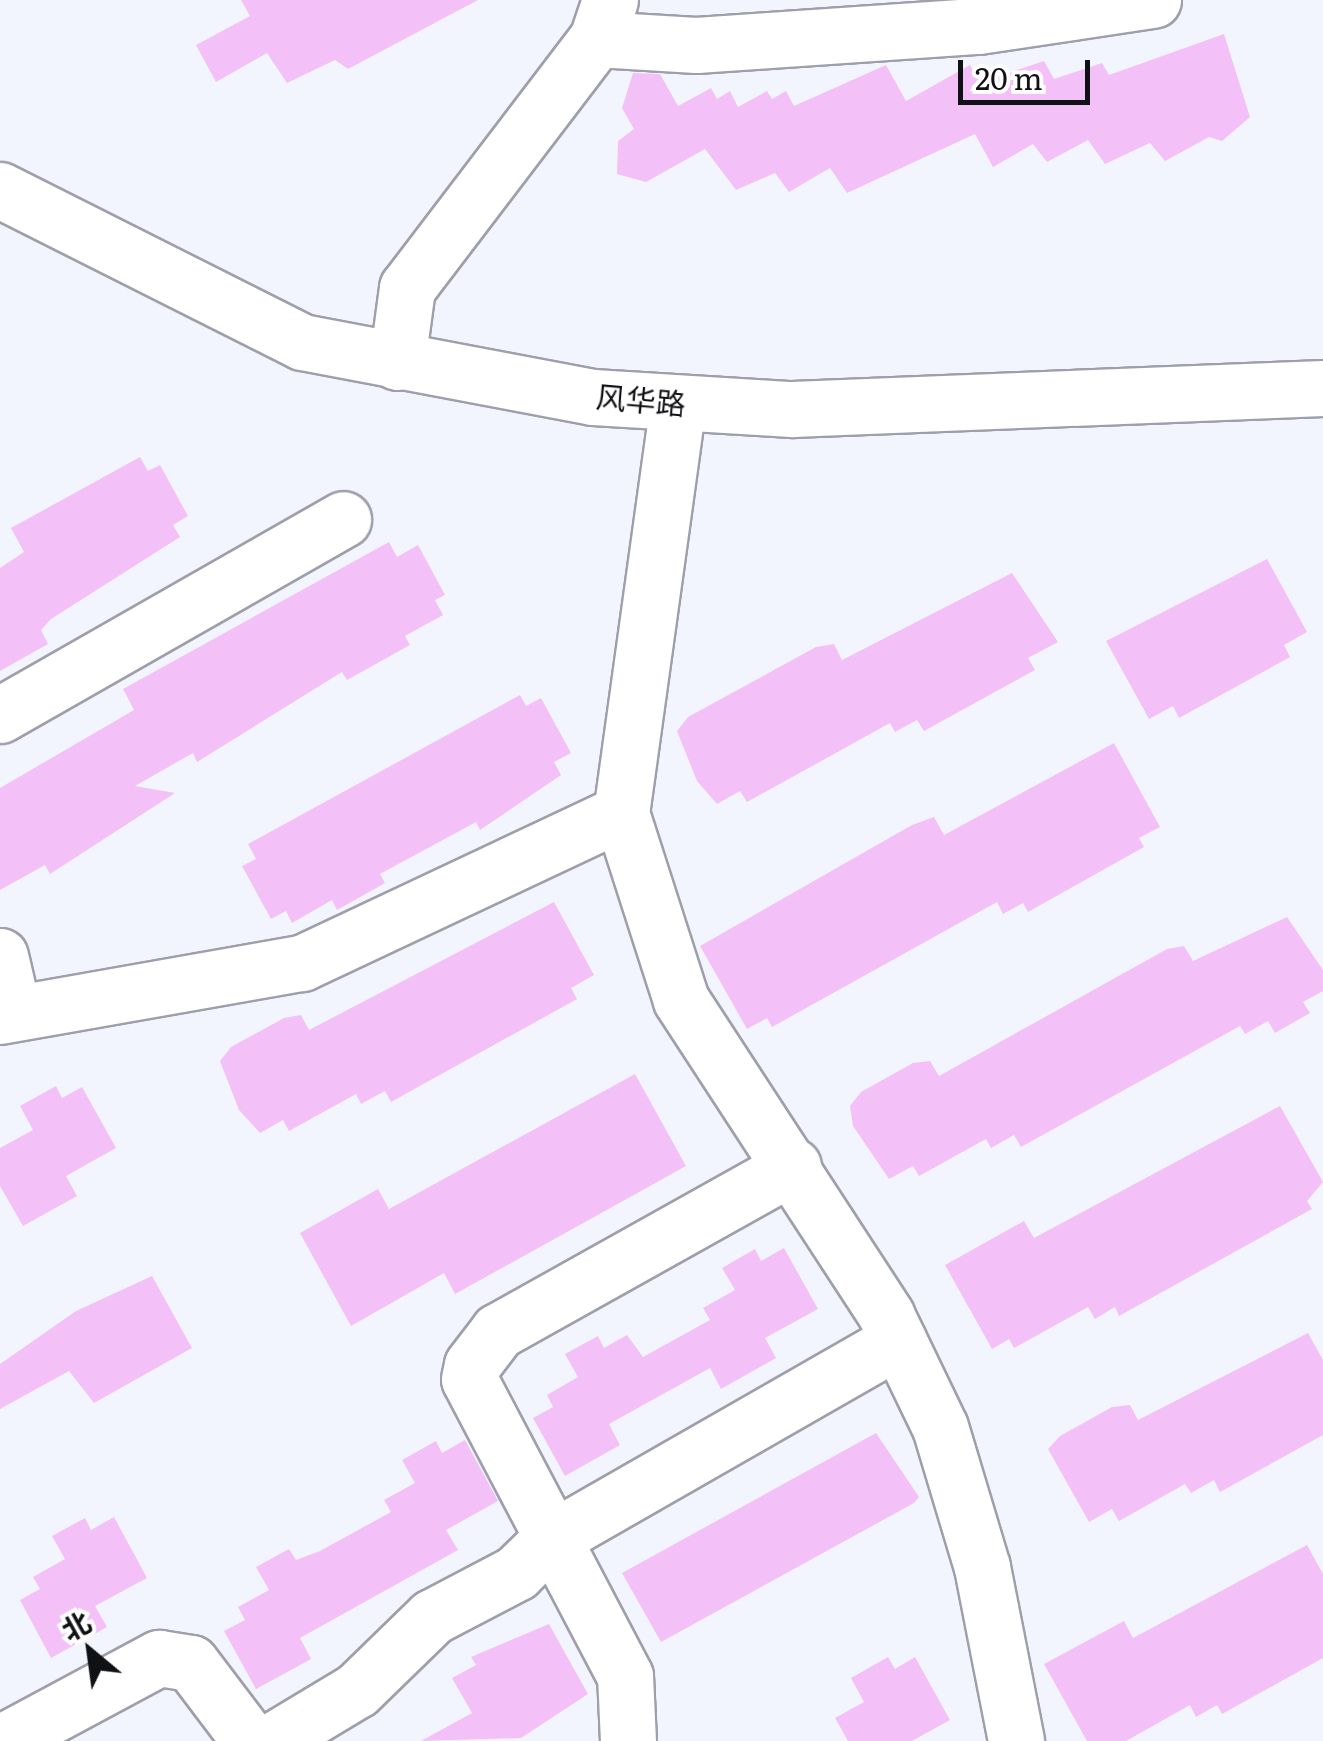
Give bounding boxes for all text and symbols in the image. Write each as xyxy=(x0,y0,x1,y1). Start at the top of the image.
scale bar xyxy=(963,40,1096,102)
text: 20 m xyxy=(975,55,1043,99)
street label: 风华路 xyxy=(595,377,687,421)
text: 北 xyxy=(53,1600,98,1650)
north arrow xyxy=(40,1601,140,1701)

